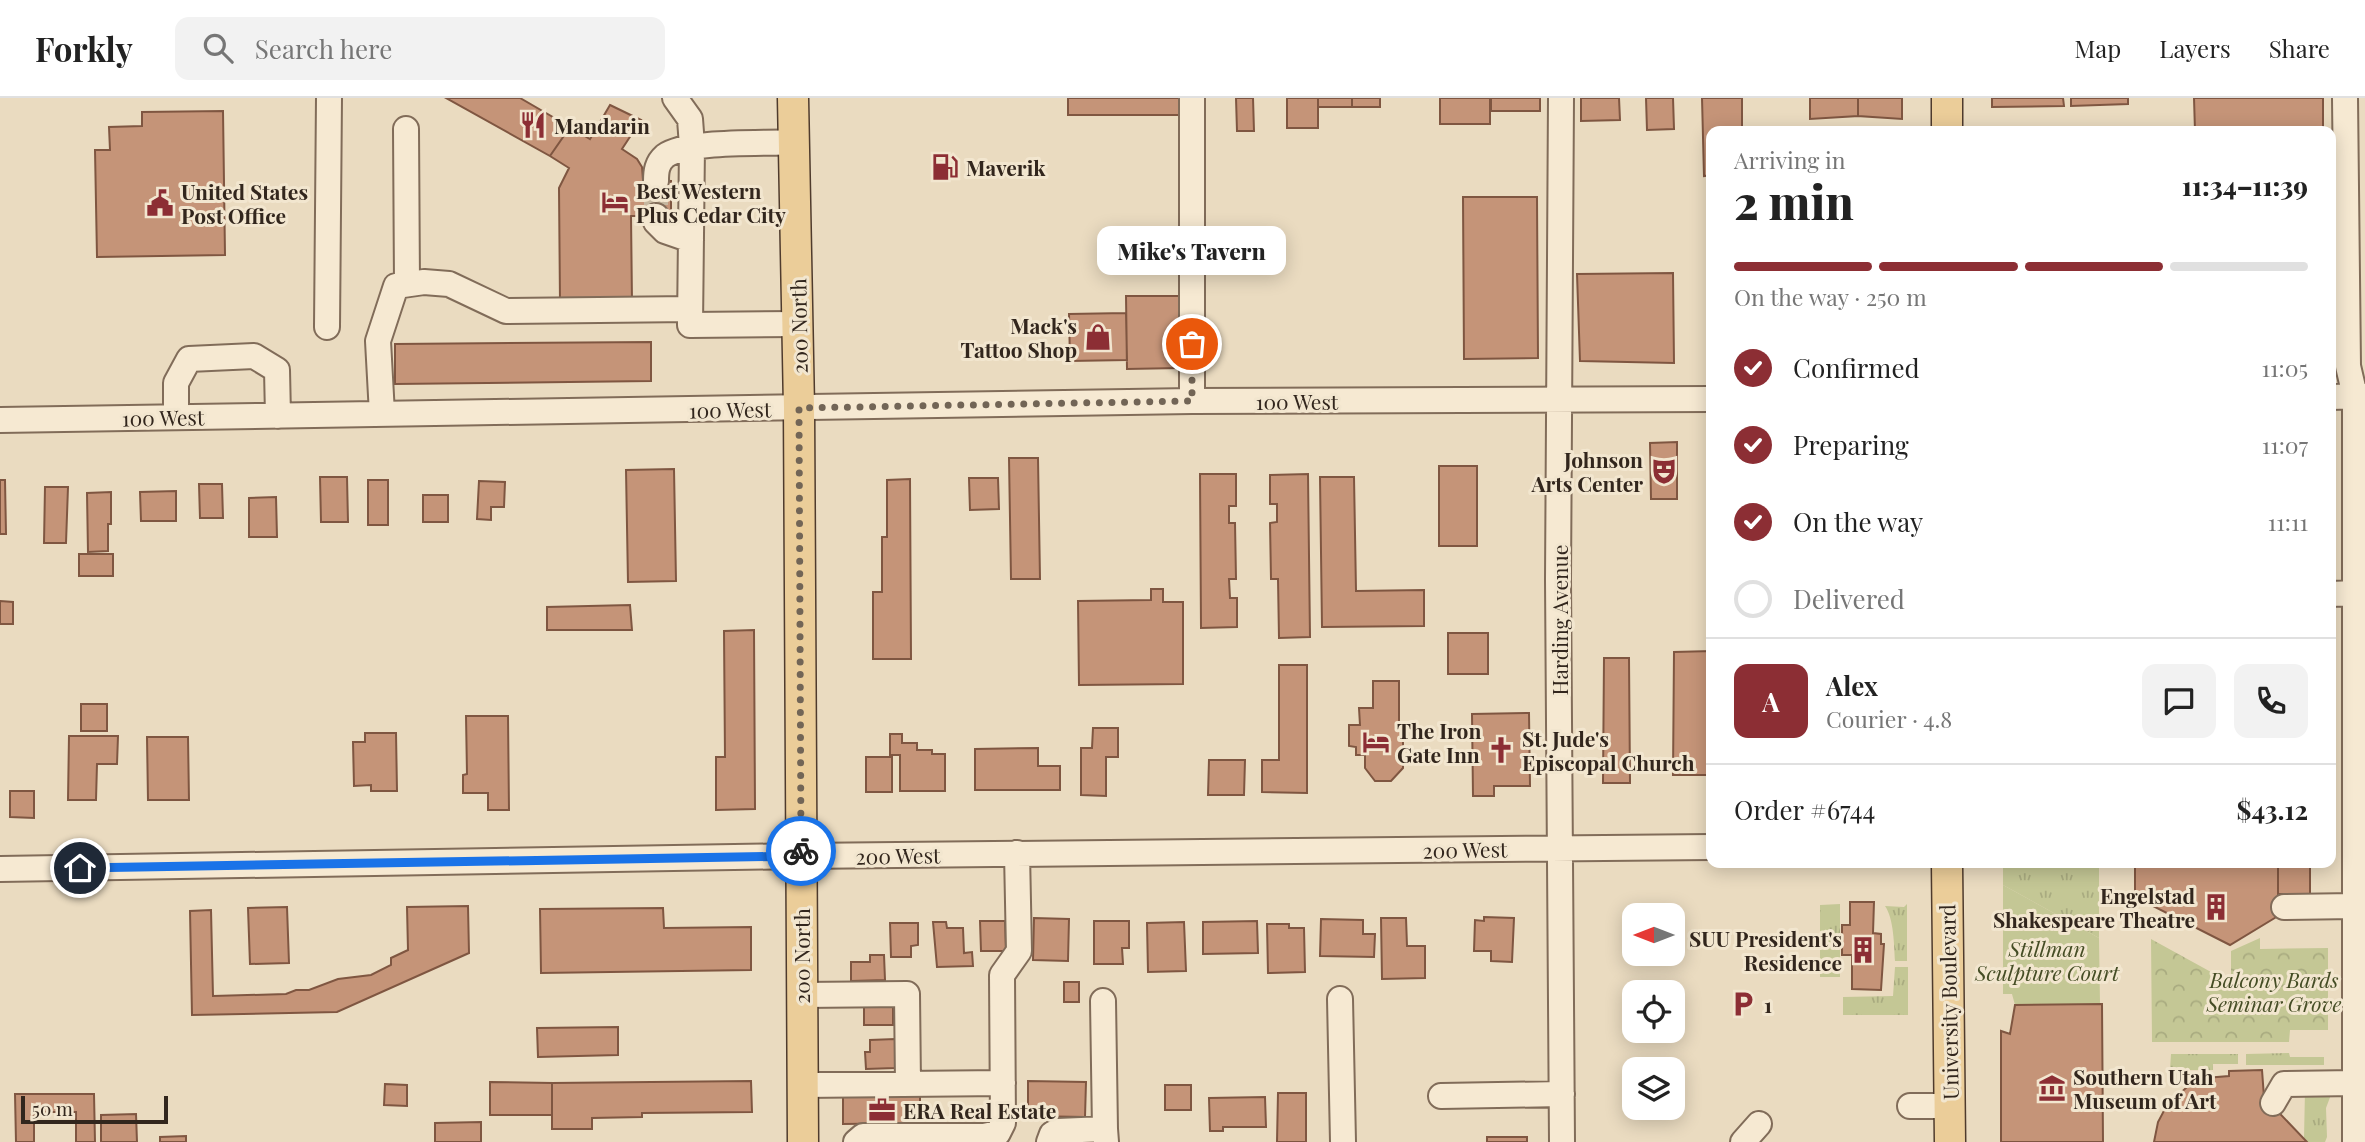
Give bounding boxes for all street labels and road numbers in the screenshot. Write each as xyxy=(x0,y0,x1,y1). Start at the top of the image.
street label: 200 North xyxy=(783,277,813,374)
street label: 100 West xyxy=(1256,387,1339,415)
street label: 100 West xyxy=(689,394,772,424)
street label: 100 West xyxy=(122,402,205,432)
street label: Harding Avenue xyxy=(1545,545,1573,695)
street label: 200 West xyxy=(1422,834,1508,864)
street label: 200 West xyxy=(855,840,941,870)
street label: University Boulevard xyxy=(1932,904,1964,1100)
street label: 200 North xyxy=(787,908,815,1004)

